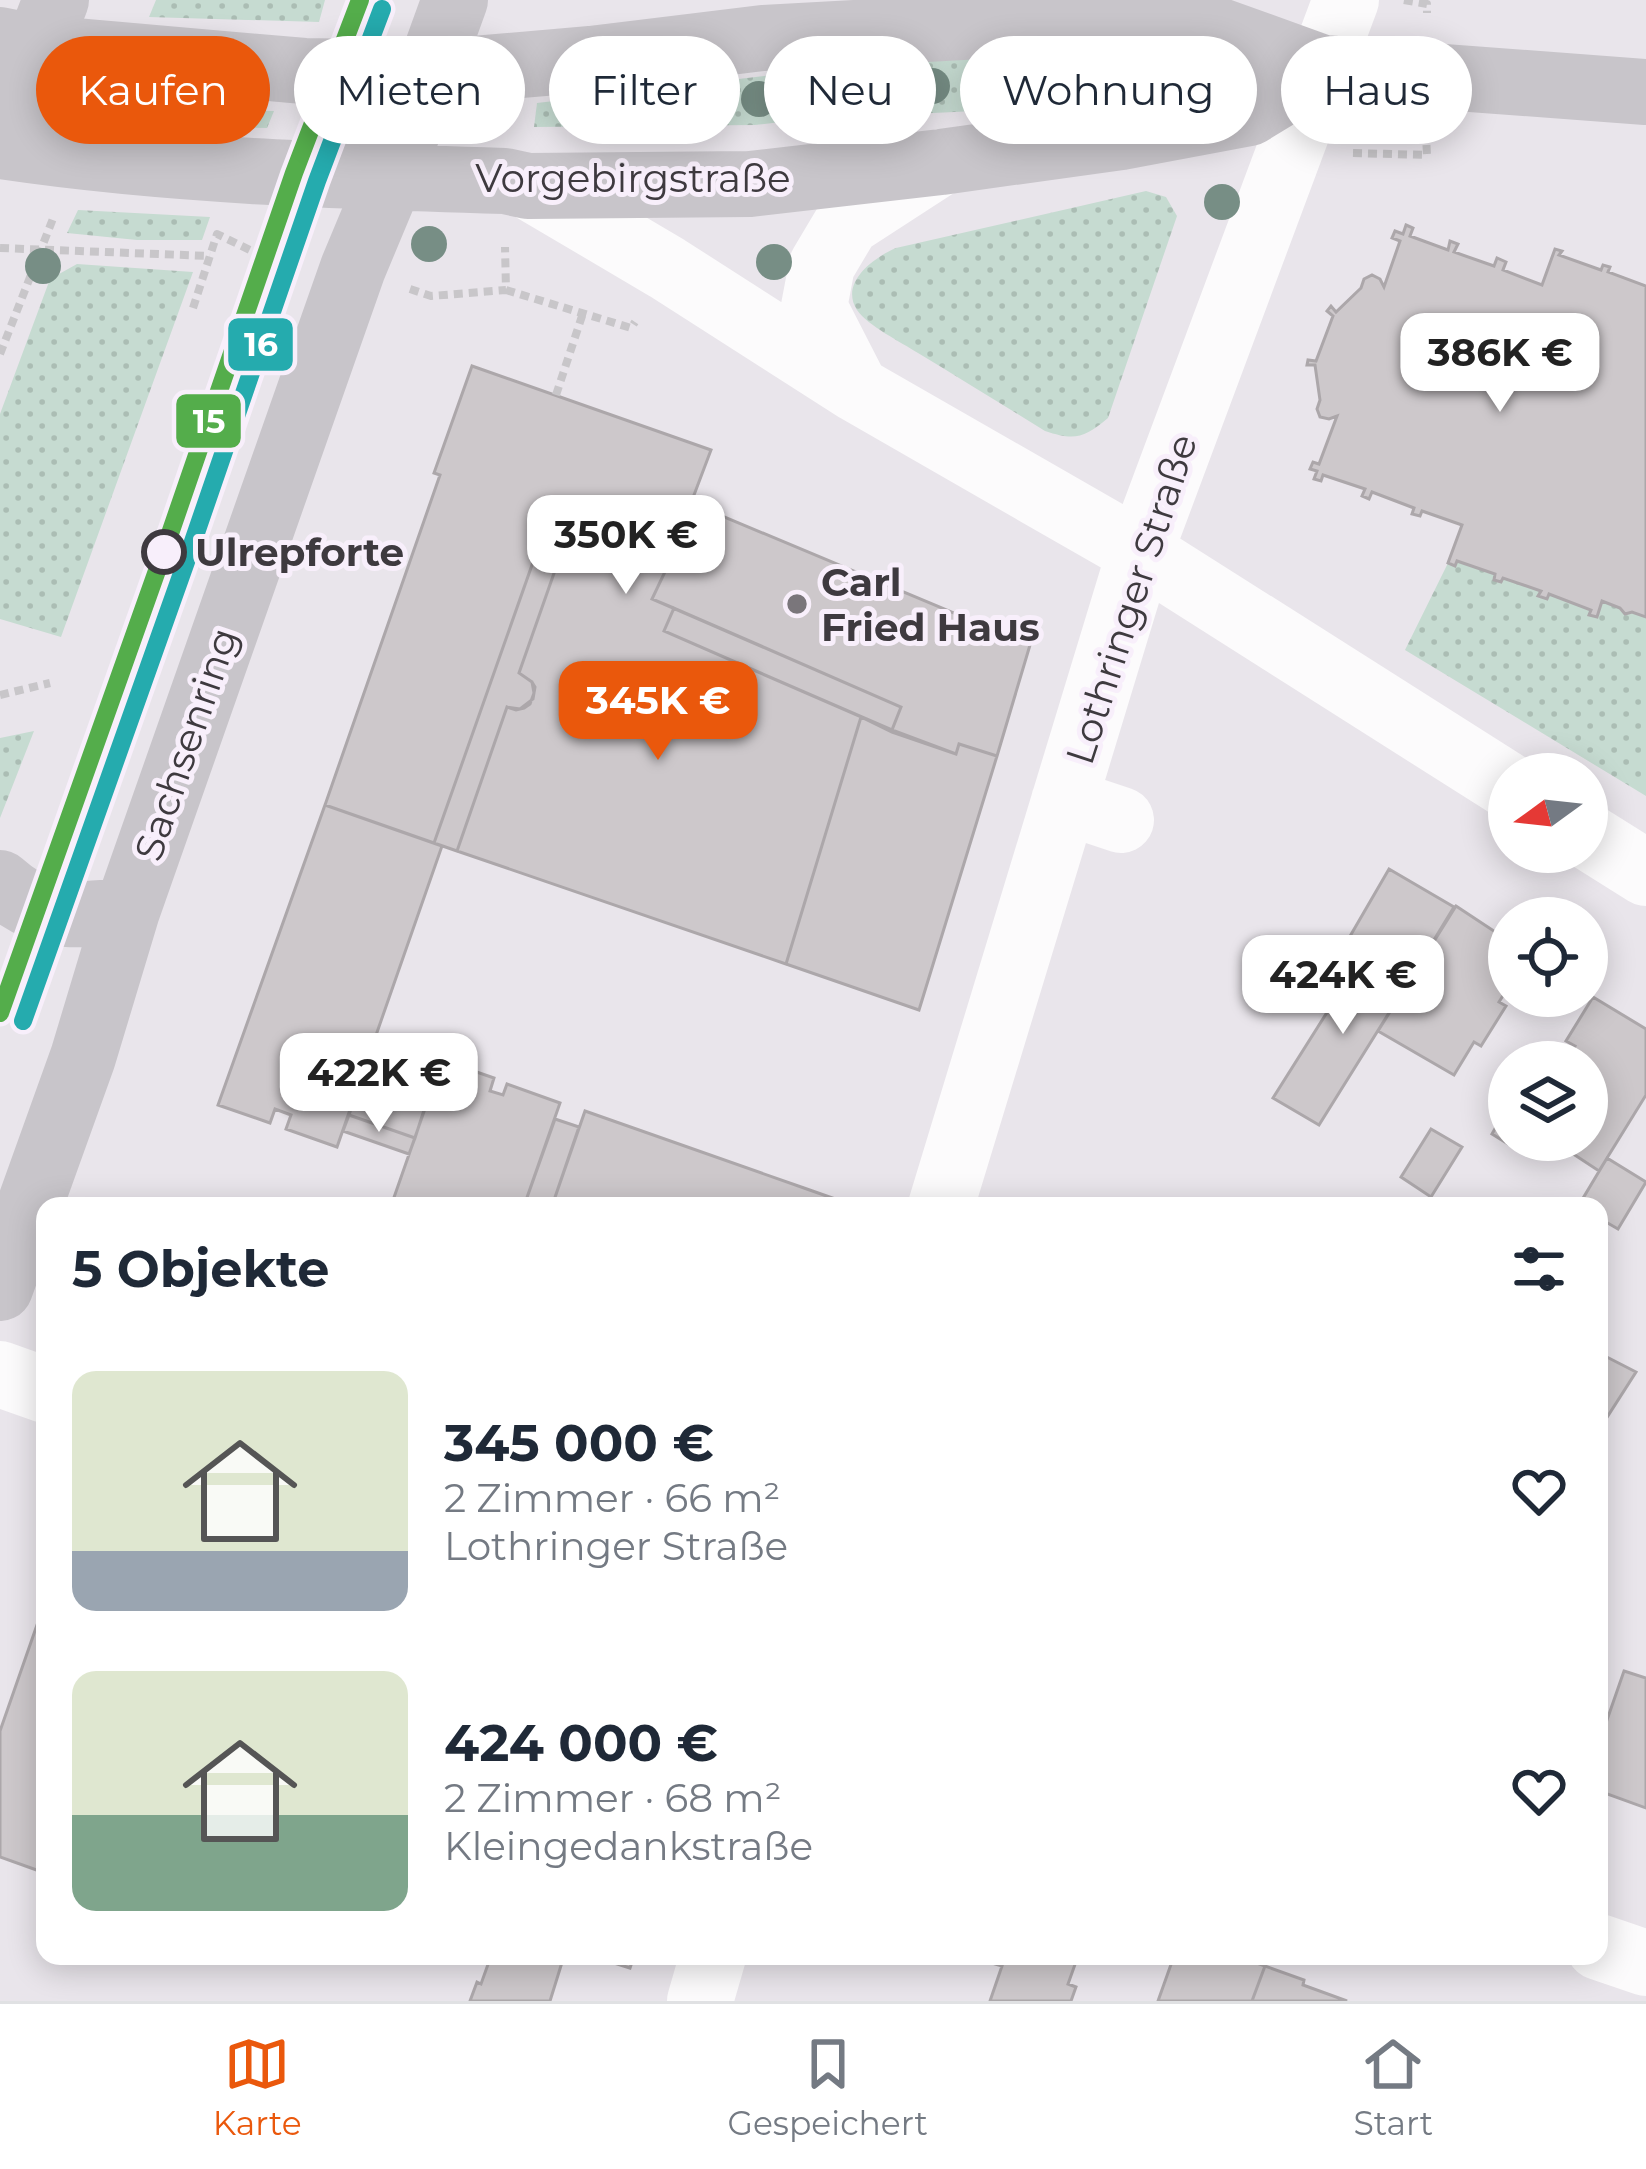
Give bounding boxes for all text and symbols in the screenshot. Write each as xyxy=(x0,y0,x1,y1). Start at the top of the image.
chip: Kaufen xyxy=(36,36,270,144)
chip: Mieten xyxy=(294,36,525,144)
chip: Filter xyxy=(549,36,740,144)
chip: Neu xyxy=(764,36,936,144)
chip: Wohnung xyxy=(960,36,1257,144)
chip: Haus xyxy=(1281,36,1472,144)
street label: Vorgebirgstraße xyxy=(475,154,791,202)
pin: 386K € xyxy=(1402,313,1598,415)
line badge: 16 xyxy=(226,316,295,373)
text: 16 xyxy=(244,324,278,364)
text: 386K € xyxy=(1427,328,1573,376)
line badge: 15 xyxy=(174,392,243,450)
text: 15 xyxy=(193,401,225,441)
street label: Lothringer Straße xyxy=(1055,428,1207,770)
pin: 350K € xyxy=(528,495,724,597)
text: 350K € xyxy=(554,510,698,558)
place label: Ulrepforte xyxy=(195,528,404,576)
marker: Ulrepforte xyxy=(143,531,185,573)
place label: Carl Fried Haus xyxy=(821,558,1040,651)
marker: Carl Fried Haus xyxy=(784,591,810,617)
street label: Sachsenring xyxy=(124,621,248,867)
pin: 345K € xyxy=(560,661,756,763)
text: 345K € xyxy=(586,676,730,724)
north arrow xyxy=(1488,753,1608,873)
map controls xyxy=(1488,753,1608,1161)
button: locate xyxy=(1488,897,1608,1017)
pin: 424K € xyxy=(1245,935,1441,1037)
text: 424K € xyxy=(1269,950,1417,998)
pin: 422K € xyxy=(281,1033,477,1135)
button: layers xyxy=(1488,1041,1608,1161)
text: 422K € xyxy=(307,1048,451,1096)
icon: filters xyxy=(1506,1236,1572,1302)
text: 5 Objekte xyxy=(72,1238,329,1300)
text: 345 000 € xyxy=(444,1412,714,1474)
icon: home xyxy=(168,1419,312,1563)
icon: heart xyxy=(1506,1458,1572,1524)
text: 2 Zimmer · 66 m² xyxy=(444,1474,780,1522)
text: Lothringer Straße xyxy=(444,1522,788,1570)
text: 424 000 € xyxy=(444,1712,718,1774)
icon: home xyxy=(168,1719,312,1863)
icon: heart xyxy=(1506,1758,1572,1824)
text: 2 Zimmer · 68 m² xyxy=(444,1774,781,1822)
text: Kleingedankstraße xyxy=(444,1822,813,1870)
tab: Karte xyxy=(213,2031,302,2143)
tab: Gespeichert xyxy=(727,2031,928,2143)
tab: Start xyxy=(1354,2031,1433,2143)

